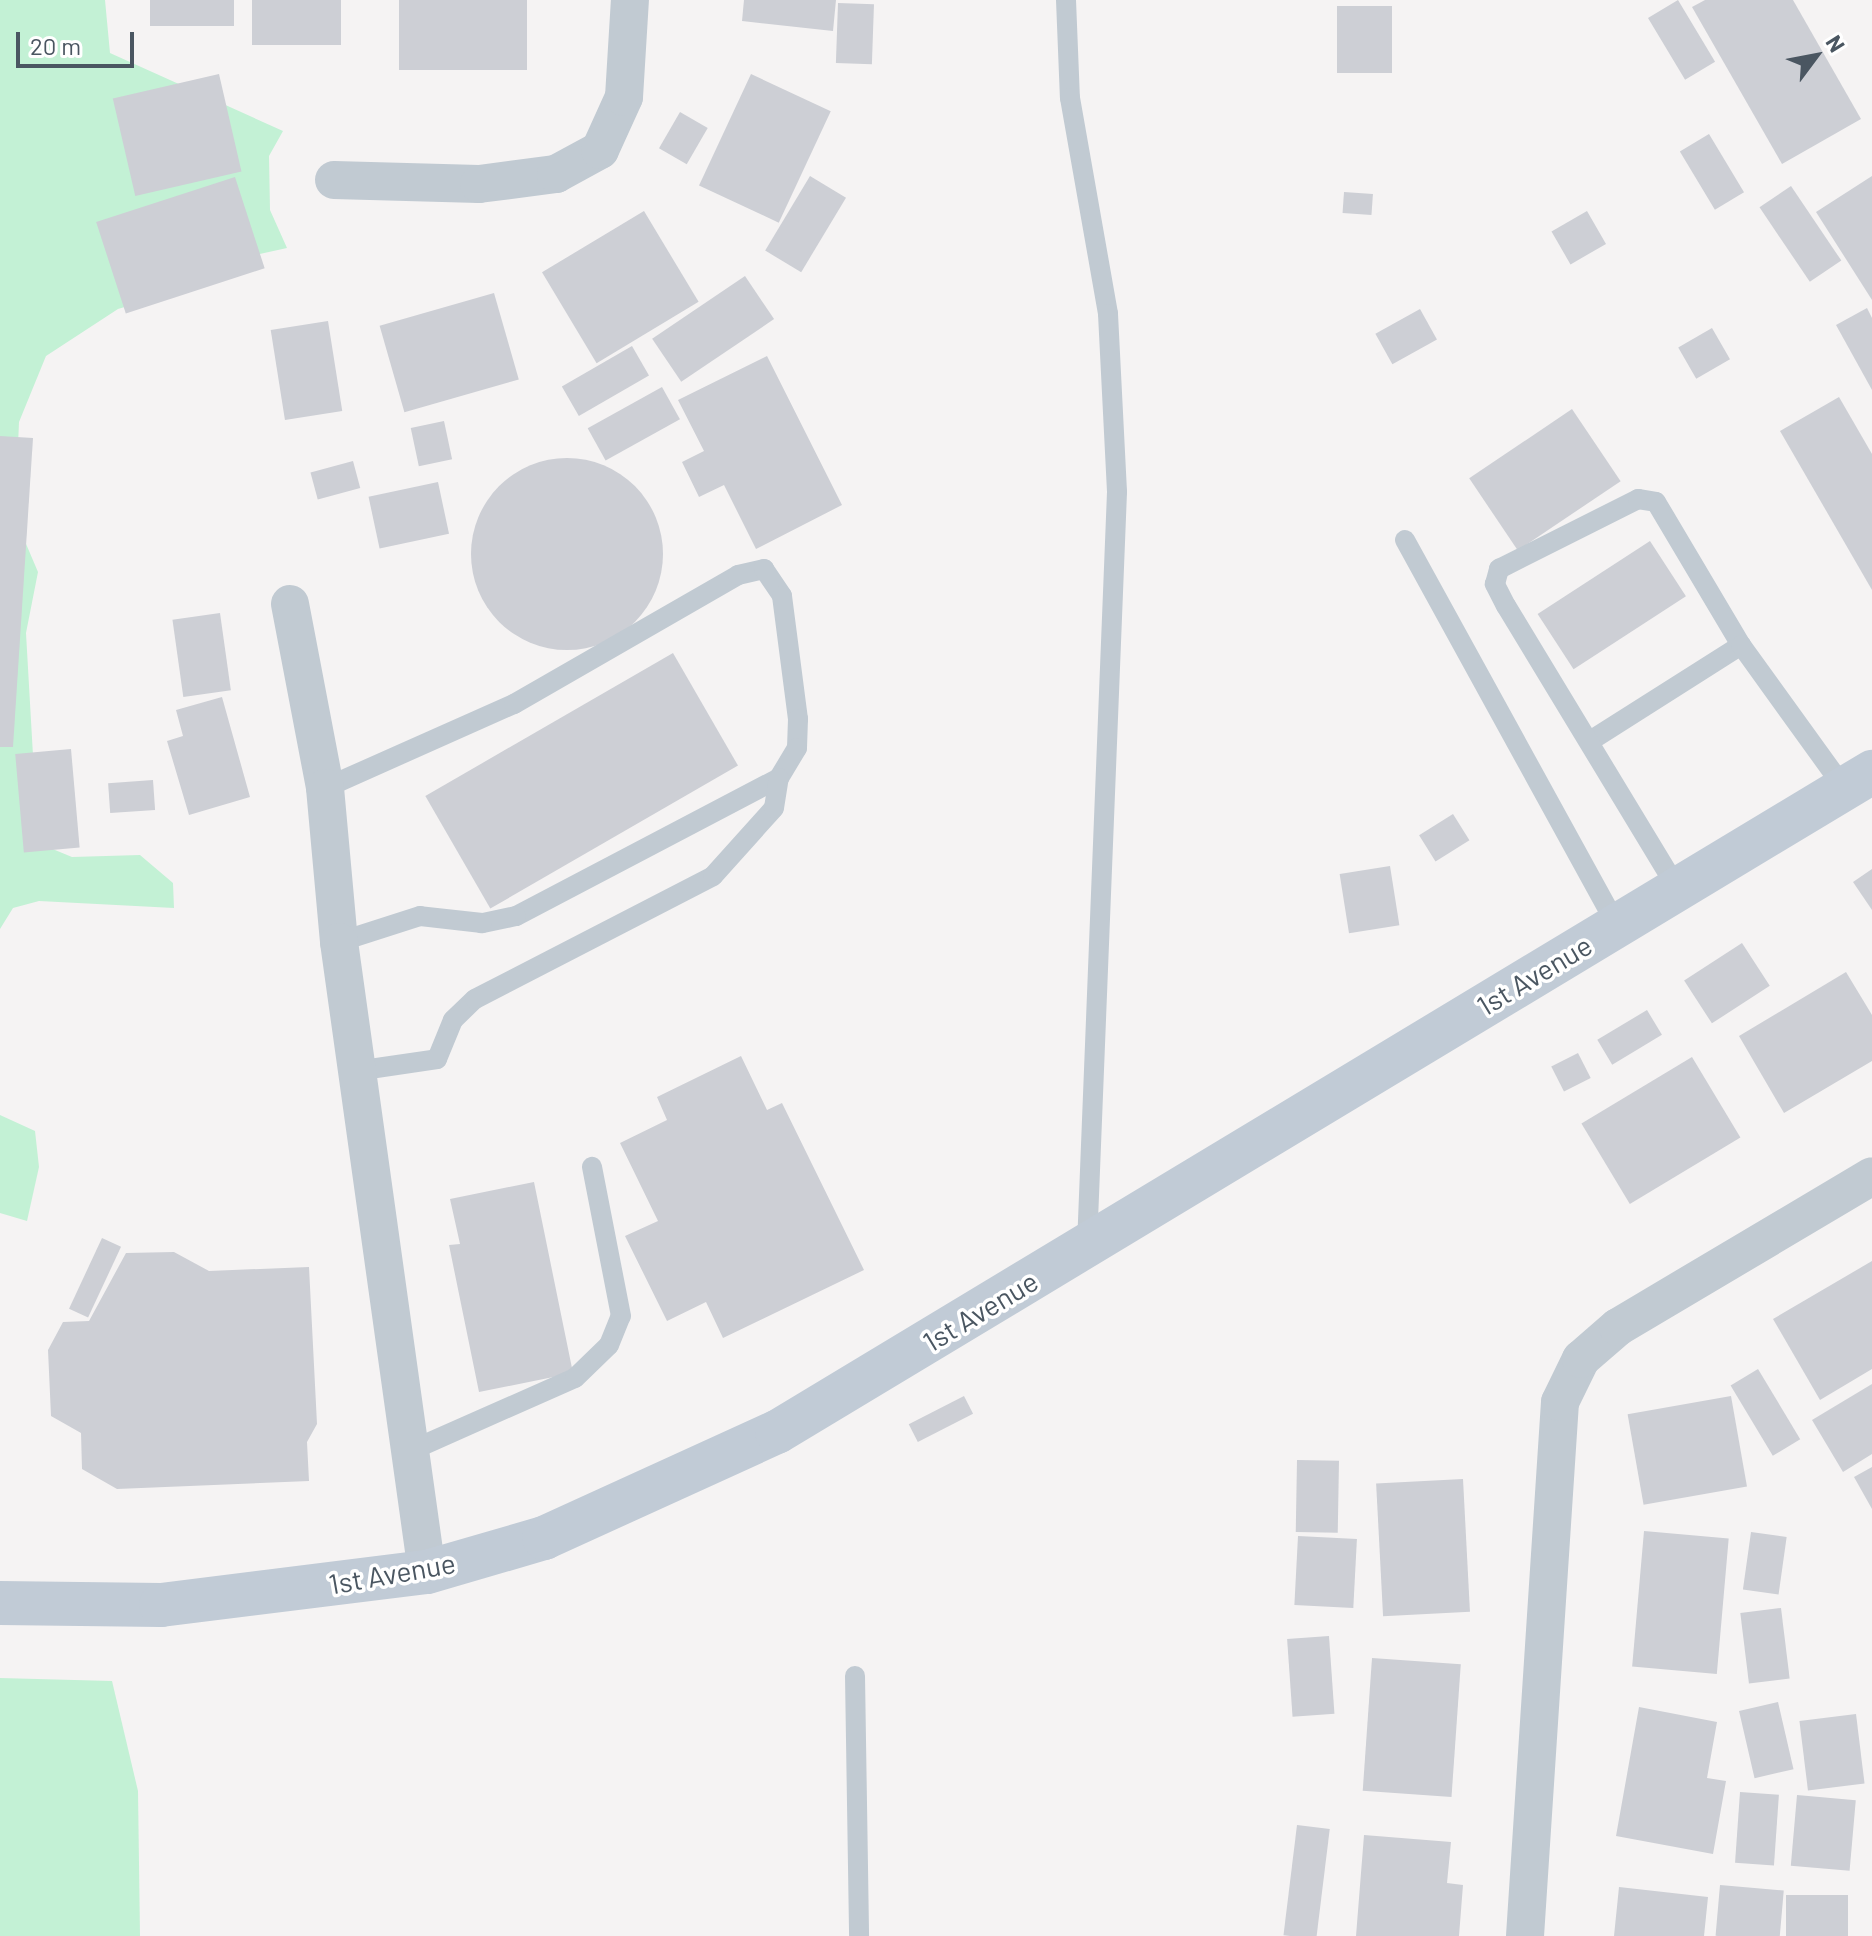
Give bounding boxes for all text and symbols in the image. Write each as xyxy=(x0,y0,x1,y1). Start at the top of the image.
scale bar xyxy=(20,16,138,66)
north arrow xyxy=(1776,16,1856,96)
text: N xyxy=(1821,30,1851,56)
text: 20 m xyxy=(30,31,81,60)
street label: 1st Avenue xyxy=(1470,928,1598,1022)
street label: 1st Avenue xyxy=(916,1264,1044,1358)
street label: 1st Avenue xyxy=(326,1545,458,1601)

